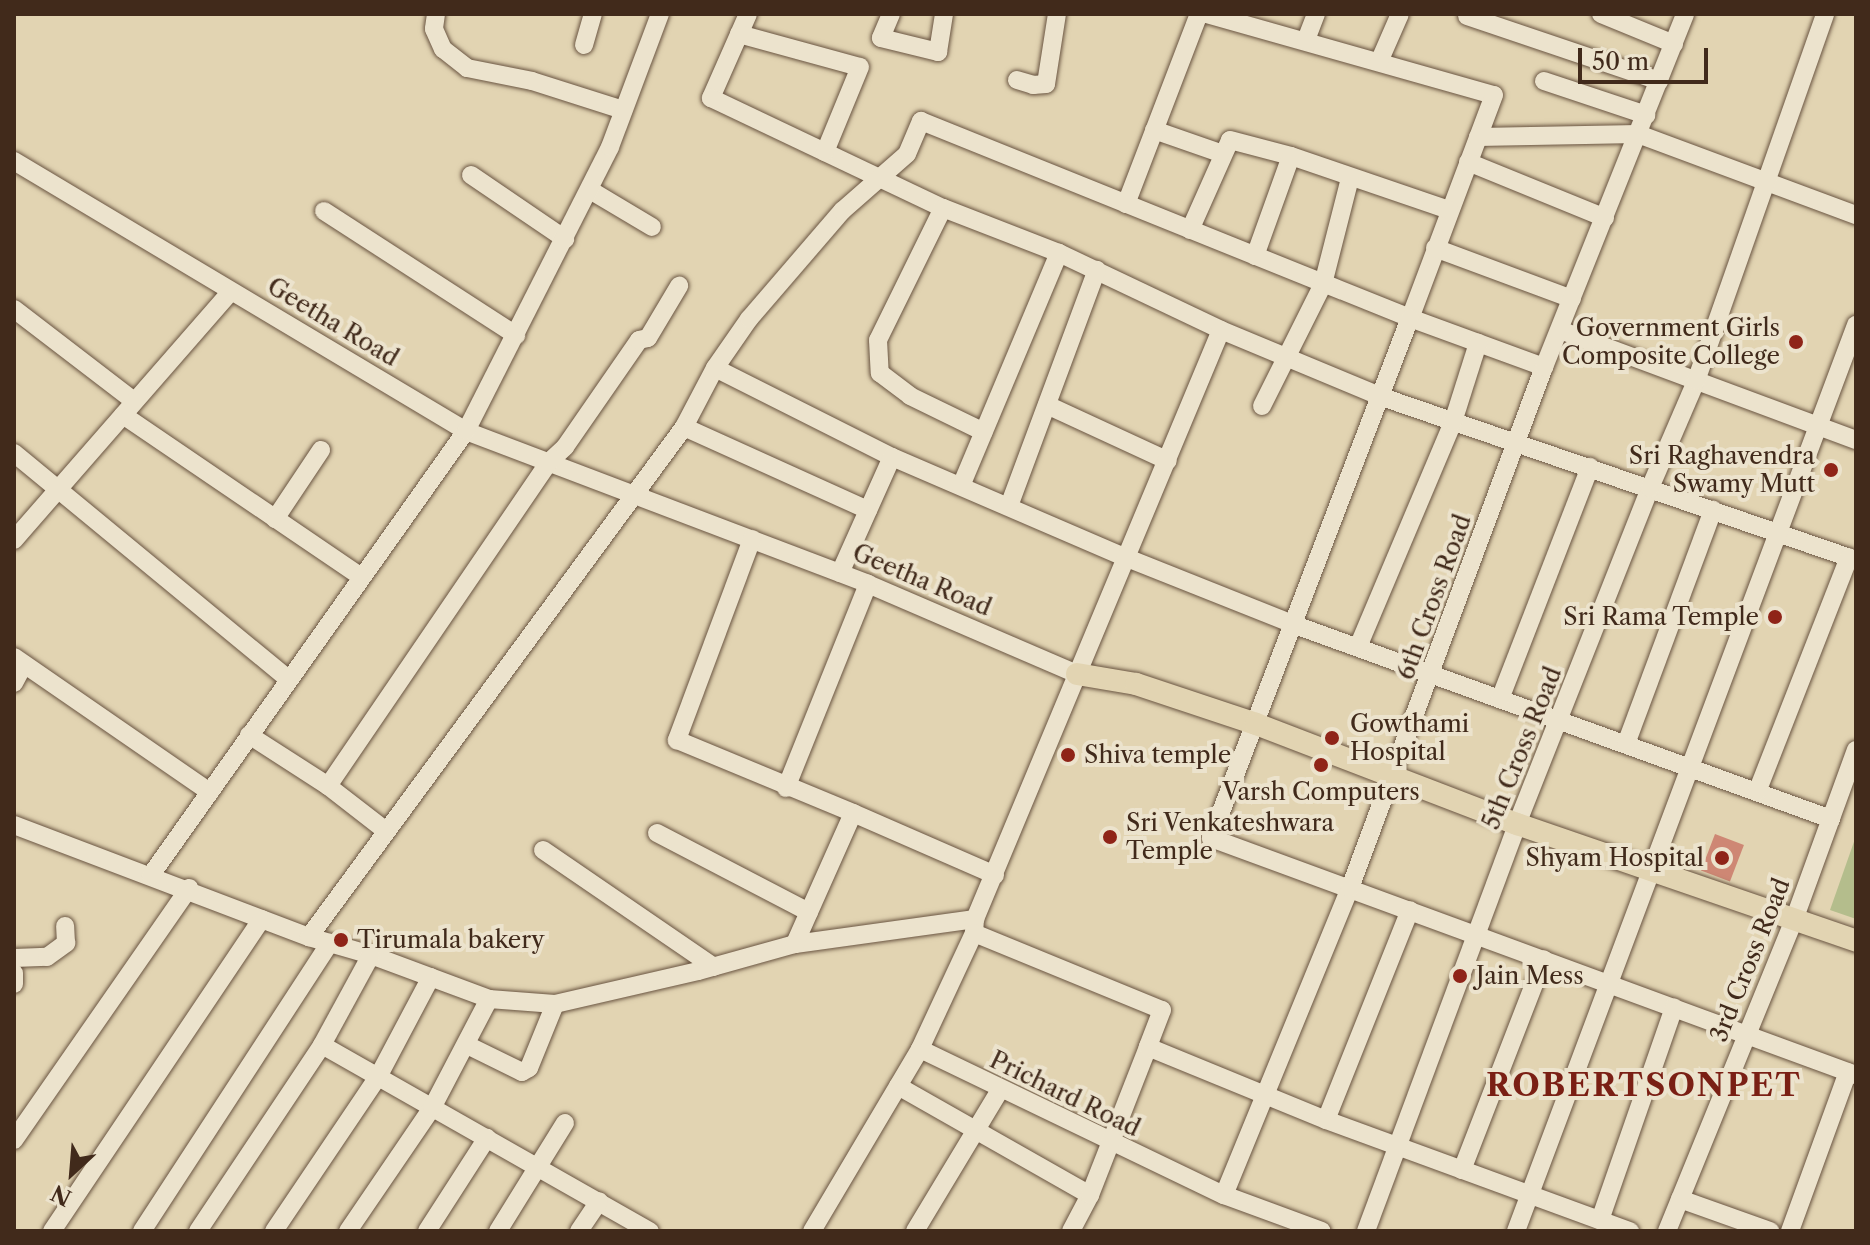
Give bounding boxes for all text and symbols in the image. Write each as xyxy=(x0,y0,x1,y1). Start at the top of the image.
scale bar xyxy=(1582,32,1712,82)
text: 50 m xyxy=(1592,47,1649,76)
street label: Geetha Road xyxy=(262,272,404,372)
place label: Government Girls Composite College xyxy=(1562,314,1780,370)
marker: Government Girls Composite College xyxy=(1787,333,1805,351)
place label: Sri Raghavendra Swamy Mutt xyxy=(1629,442,1815,498)
marker: Sri Raghavendra Swamy Mutt xyxy=(1822,461,1840,479)
street label: 6th Cross Road xyxy=(1391,510,1477,684)
street label: Geetha Road xyxy=(848,538,996,622)
place label: Sri Rama Temple xyxy=(1562,603,1759,631)
marker: Sri Rama Temple xyxy=(1766,608,1784,626)
street label: 5th Cross Road xyxy=(1476,663,1568,833)
place label: Gowthami Hospital xyxy=(1350,710,1469,766)
marker: Gowthami Hospital xyxy=(1321,727,1343,749)
place label: Shiva temple xyxy=(1084,741,1231,769)
marker: Shiva temple xyxy=(1059,746,1077,764)
marker: Varsh Computers xyxy=(1312,756,1330,774)
place label: Varsh Computers xyxy=(1222,778,1420,806)
place label: Sri Venkateshwara Temple xyxy=(1126,809,1335,865)
marker: Sri Venkateshwara Temple xyxy=(1101,828,1119,846)
place label: Shyam Hospital xyxy=(1526,844,1704,872)
marker: Shyam Hospital xyxy=(1711,847,1733,869)
street label: 3rd Cross Road xyxy=(1704,874,1796,1046)
place label: Tirumala bakery xyxy=(357,926,545,954)
marker: Tirumala bakery xyxy=(332,931,350,949)
place label: Jain Mess xyxy=(1476,962,1584,990)
marker: Jain Mess xyxy=(1451,967,1469,985)
street label: Prichard Road xyxy=(985,1045,1145,1143)
district label: ROBERTSONPET xyxy=(1486,1066,1802,1104)
north arrow xyxy=(32,1133,112,1213)
text: N xyxy=(47,1179,76,1211)

